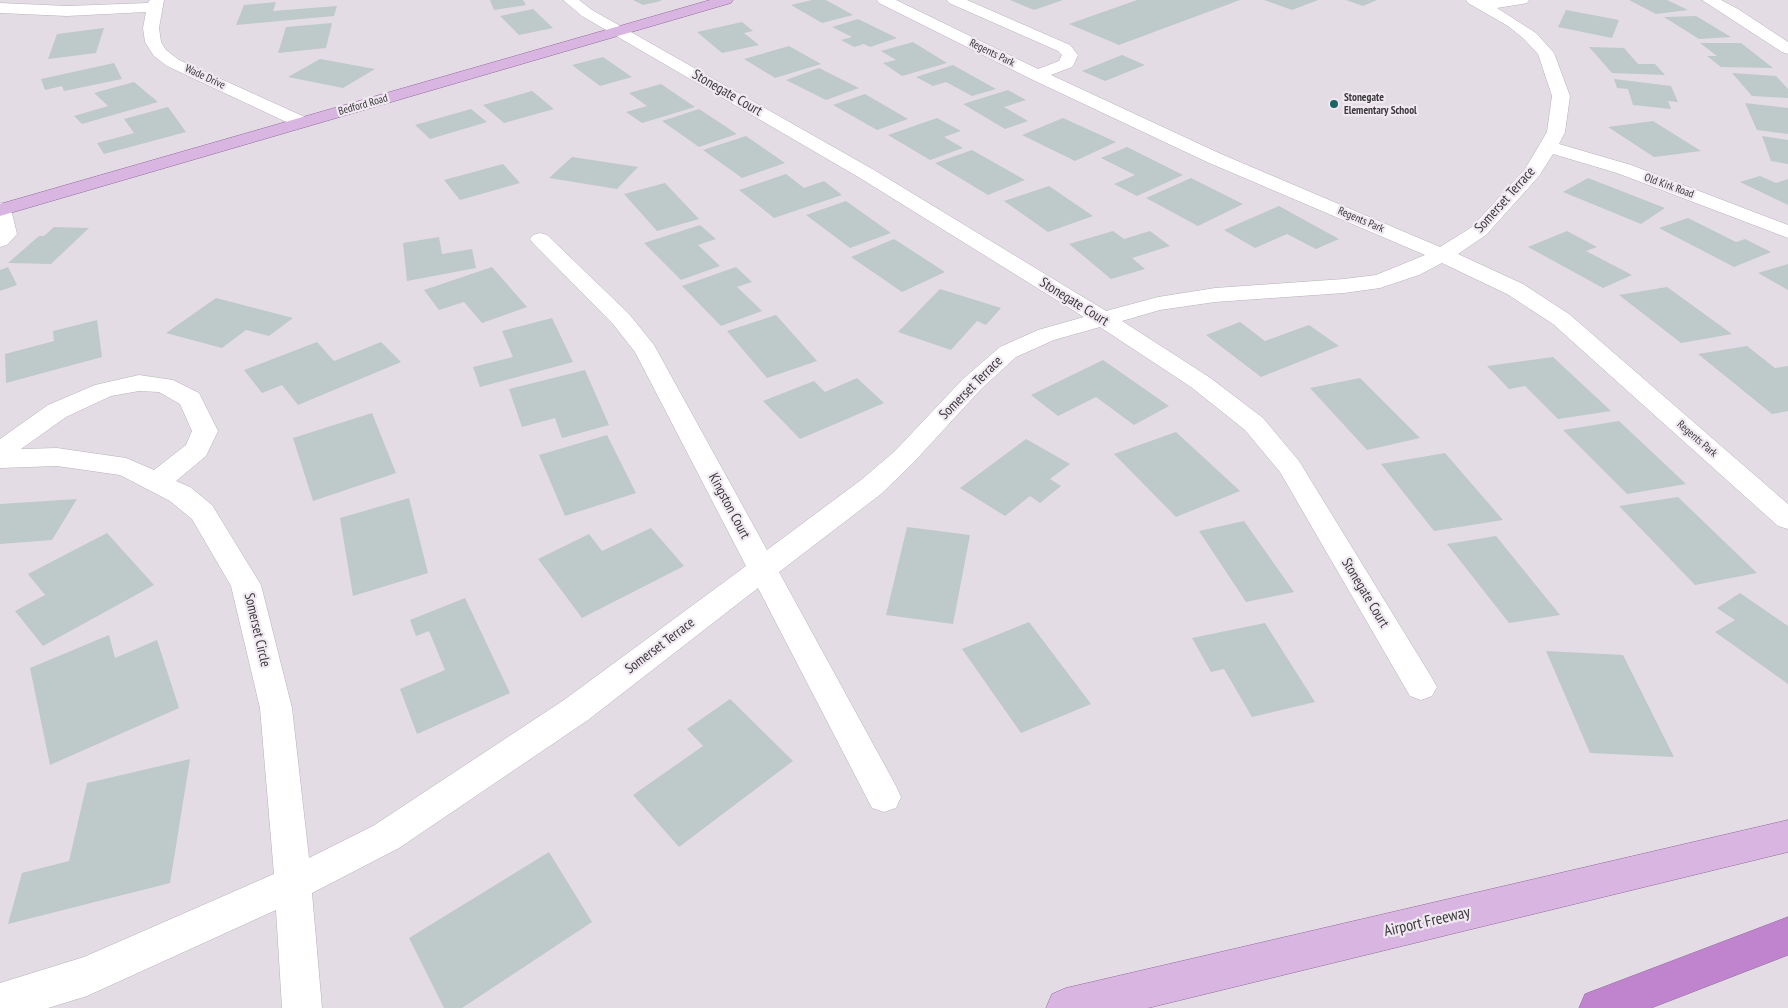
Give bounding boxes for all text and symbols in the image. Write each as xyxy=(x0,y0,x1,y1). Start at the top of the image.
street label: Regents Park xyxy=(967,36,1017,70)
street label: Wade Drive xyxy=(183,62,227,92)
street label: Stonegate Court xyxy=(689,66,765,120)
place label: Stonegate Elementary School xyxy=(1344,91,1417,117)
street label: Bedford Road xyxy=(337,92,389,118)
marker: Stonegate Elementary School xyxy=(1328,98,1340,110)
street label: Somerset Terrace xyxy=(1471,164,1539,236)
street label: Old Kirk Road xyxy=(1642,171,1696,201)
street label: Regents Park xyxy=(1336,204,1386,236)
street label: Stonegate Court xyxy=(1037,274,1111,330)
street label: Somerset Terrace xyxy=(936,353,1006,423)
street label: Regents Park xyxy=(1674,418,1720,460)
street label: Kingston Court xyxy=(705,470,753,542)
street label: Stonegate Court xyxy=(1338,555,1392,631)
street label: Somerset Circle xyxy=(240,591,274,669)
street label: Somerset Terrace xyxy=(622,614,698,678)
street label: Airport Freeway xyxy=(1382,903,1472,941)

